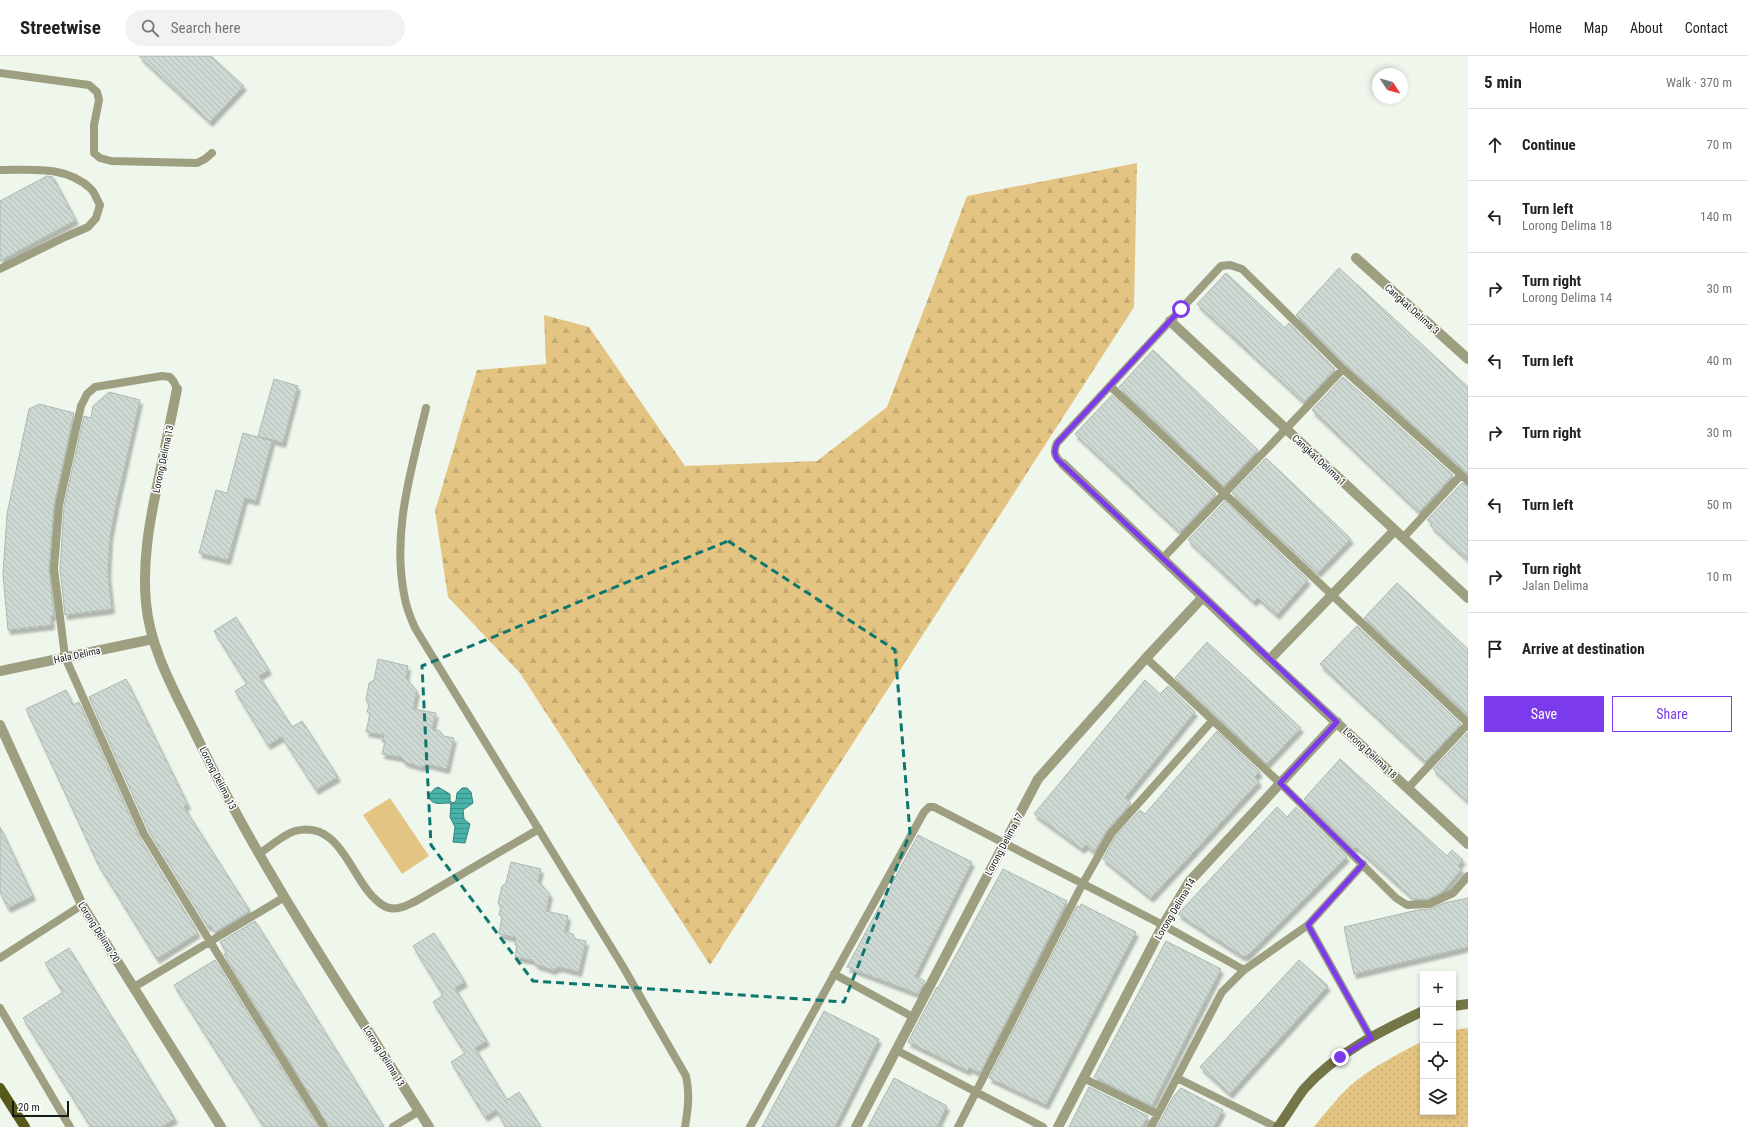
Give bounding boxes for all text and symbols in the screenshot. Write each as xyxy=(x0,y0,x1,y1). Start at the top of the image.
search box xyxy=(125,10,405,46)
text: Streetwise xyxy=(20,16,101,39)
icon: search xyxy=(139,17,161,39)
text: Search here xyxy=(171,19,241,37)
text: Home xyxy=(1529,20,1562,36)
text: Map xyxy=(1584,20,1608,36)
text: About xyxy=(1630,20,1663,36)
text: Contact xyxy=(1685,20,1728,36)
north arrow xyxy=(1372,68,1408,104)
text: 5 min xyxy=(1484,72,1522,92)
text: Walk · 370 m xyxy=(1666,75,1732,90)
icon: ahead xyxy=(1484,134,1506,156)
text: Continue xyxy=(1522,136,1576,154)
text: 70 m xyxy=(1706,137,1732,152)
text: Turn left xyxy=(1522,200,1573,218)
icon: left xyxy=(1484,206,1506,228)
text: 140 m xyxy=(1700,209,1732,224)
text: Lorong Delima 18 xyxy=(1522,218,1612,233)
text: Turn right xyxy=(1522,272,1581,290)
icon: right xyxy=(1484,278,1506,300)
text: 30 m xyxy=(1706,281,1732,296)
street label: Cangkat Delima 3 xyxy=(1383,282,1441,336)
text: Lorong Delima 14 xyxy=(1522,290,1612,305)
route start xyxy=(1172,300,1190,318)
icon: left xyxy=(1484,350,1506,372)
text: Turn left xyxy=(1522,352,1573,370)
text: 40 m xyxy=(1706,353,1732,368)
icon: right xyxy=(1484,422,1506,444)
street label: Lorong Delima 13 xyxy=(150,424,176,494)
text: Turn right xyxy=(1522,424,1581,442)
text: 30 m xyxy=(1706,425,1732,440)
street label: Cangkat Delima 1 xyxy=(1290,432,1348,488)
icon: left xyxy=(1484,494,1506,516)
text: Turn left xyxy=(1522,496,1573,514)
text: 50 m xyxy=(1706,497,1732,512)
text: Turn right xyxy=(1522,560,1581,578)
icon: right xyxy=(1484,566,1506,588)
text: 10 m xyxy=(1706,569,1732,584)
text: Jalan Delima xyxy=(1522,578,1589,593)
icon: arrive xyxy=(1484,638,1506,660)
text: Arrive at destination xyxy=(1522,640,1645,658)
street label: Hala Delima xyxy=(53,645,102,665)
button: Save xyxy=(1484,696,1604,732)
button: Share xyxy=(1612,696,1732,732)
street label: Lorong Delima 18 xyxy=(1341,725,1399,781)
street label: Lorong Delima 13 xyxy=(197,745,239,811)
street label: Lorong Delima 17 xyxy=(983,811,1025,877)
street label: Lorong Delima 14 xyxy=(1152,876,1198,942)
street label: Lorong Delima 20 xyxy=(76,900,122,964)
map controls xyxy=(1420,971,1456,1115)
button: + xyxy=(1420,971,1456,1007)
button: − xyxy=(1420,1007,1456,1043)
street label: Lorong Delima 13 xyxy=(361,1024,407,1088)
button: locate xyxy=(1420,1043,1456,1079)
route end xyxy=(1331,1048,1349,1066)
button: layers xyxy=(1420,1079,1456,1115)
scale bar xyxy=(12,1099,69,1118)
text: 20 m xyxy=(18,1101,40,1114)

